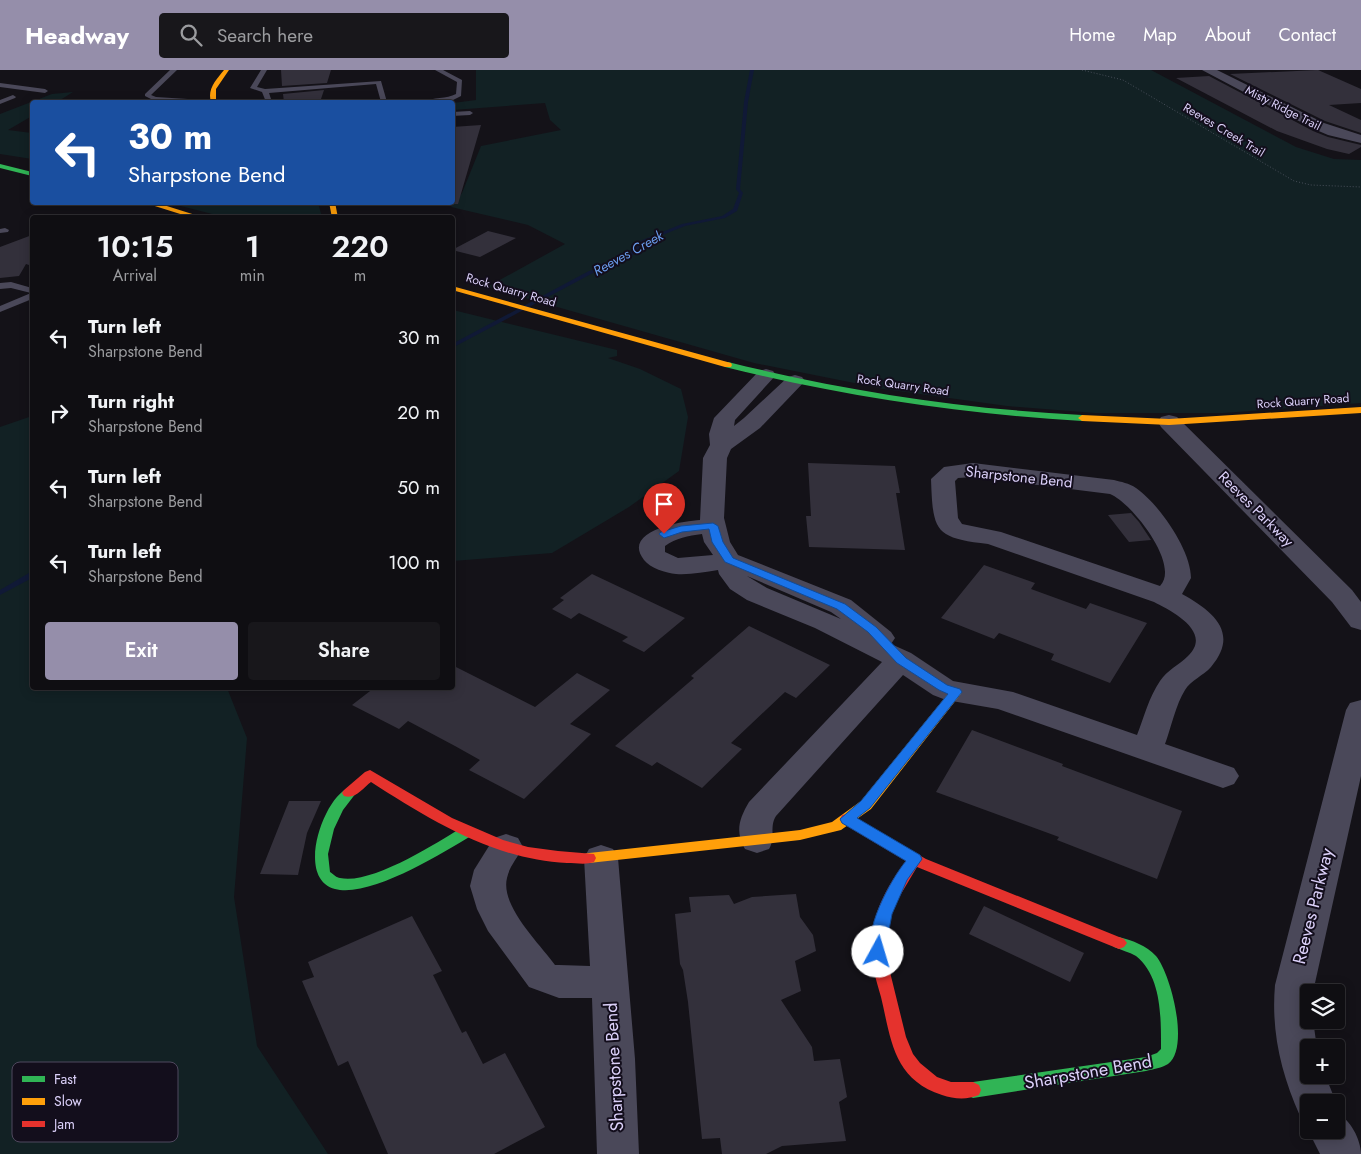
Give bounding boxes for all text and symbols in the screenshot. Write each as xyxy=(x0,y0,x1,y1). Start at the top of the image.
search box xyxy=(159,13,509,58)
text: Headway xyxy=(25,18,129,53)
icon: search xyxy=(177,21,205,49)
text: Search here xyxy=(217,22,313,49)
text: Home xyxy=(1069,22,1115,48)
text: Map xyxy=(1143,22,1177,48)
text: About xyxy=(1205,22,1250,48)
text: Contact xyxy=(1278,22,1336,48)
street label: Misty Ridge Trail xyxy=(1242,81,1324,135)
street label: Reeves Creek Trail xyxy=(1180,98,1268,162)
text: 30 m xyxy=(128,112,212,162)
icon: left xyxy=(45,120,110,185)
text: Sharpstone Bend xyxy=(128,158,286,190)
text: 10:15 xyxy=(97,225,173,268)
text: 1 xyxy=(245,225,260,268)
text: 220 xyxy=(331,225,388,268)
water label: Reeves Creek xyxy=(589,225,668,281)
text: Arrival xyxy=(113,264,157,287)
text: min xyxy=(240,264,265,287)
text: m xyxy=(354,264,366,287)
street label: Rock Quarry Road xyxy=(464,269,558,311)
text: Turn left xyxy=(88,313,161,340)
icon: left xyxy=(45,324,73,352)
text: 30 m xyxy=(398,324,440,351)
text: Sharpstone Bend xyxy=(88,340,203,363)
street label: Rock Quarry Road xyxy=(856,370,950,400)
text: Turn right xyxy=(88,388,174,415)
street label: Rock Quarry Road xyxy=(1256,389,1350,413)
icon: right xyxy=(45,399,73,427)
text: 20 m xyxy=(397,399,440,426)
text: Sharpstone Bend xyxy=(88,415,203,438)
street label: Sharpstone Bend xyxy=(964,460,1074,494)
text: Turn left xyxy=(88,463,161,490)
street label: Reeves Parkway xyxy=(1213,466,1299,552)
icon: left xyxy=(45,474,73,502)
text: 50 m xyxy=(397,474,440,501)
pin xyxy=(643,483,685,534)
text: Sharpstone Bend xyxy=(88,490,203,513)
icon: arrive xyxy=(650,490,678,518)
text: Turn left xyxy=(88,538,161,565)
icon: left xyxy=(45,549,73,577)
text: 100 m xyxy=(388,549,440,576)
text: Sharpstone Bend xyxy=(88,565,203,588)
button: Exit xyxy=(45,622,238,680)
button: Share xyxy=(248,622,440,680)
street label: Reeves Parkway xyxy=(1286,845,1340,967)
position arrow xyxy=(851,925,903,977)
map controls xyxy=(1300,984,1345,1139)
button: layers xyxy=(1300,984,1345,1029)
street label: Sharpstone Bend xyxy=(598,1002,630,1132)
button: + xyxy=(1300,1039,1345,1084)
street label: Sharpstone Bend xyxy=(1022,1048,1154,1096)
legend xyxy=(12,1062,178,1142)
text: Fast xyxy=(54,1069,77,1089)
text: Slow xyxy=(54,1091,82,1111)
button: − xyxy=(1300,1094,1345,1139)
text: Jam xyxy=(52,1114,75,1134)

